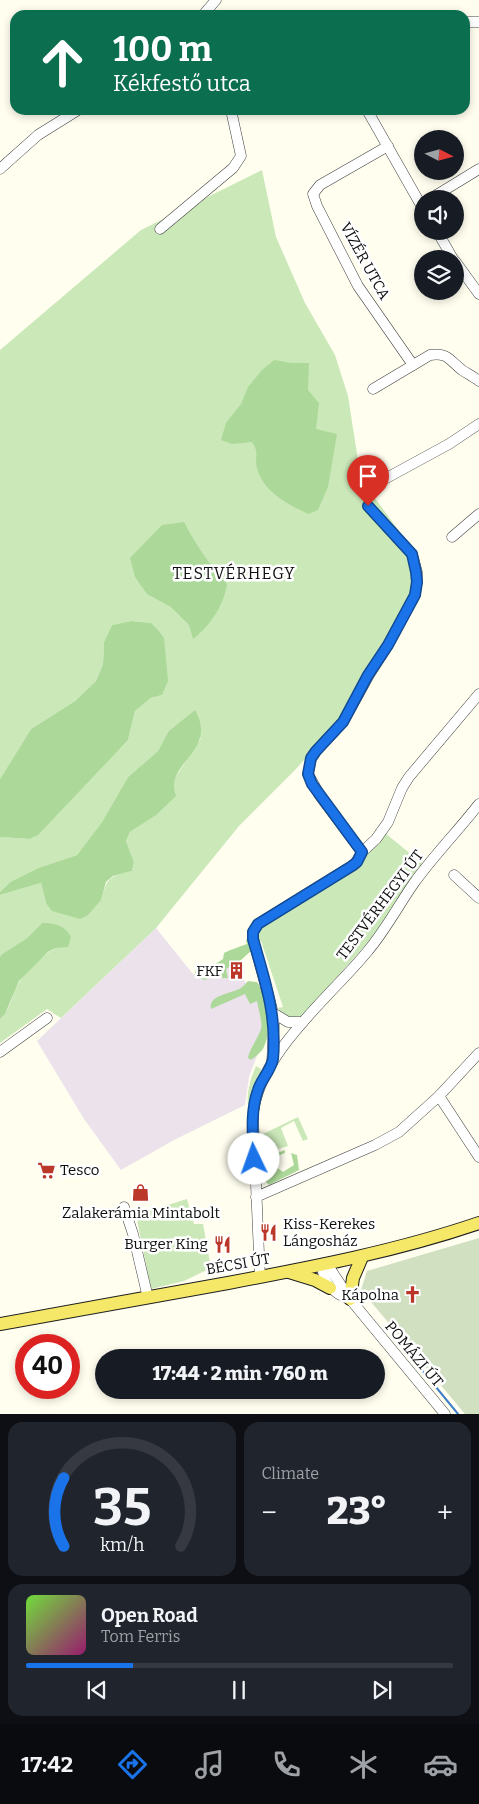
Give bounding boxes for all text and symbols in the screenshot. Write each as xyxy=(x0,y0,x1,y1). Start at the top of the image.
text: 100 m xyxy=(113,28,212,70)
icon: ahead xyxy=(30,30,95,95)
text: Kékfestő utca xyxy=(113,70,251,97)
north arrow xyxy=(414,130,464,180)
map controls xyxy=(414,130,464,300)
button: sound xyxy=(414,190,464,240)
street label: VÍZÉR UTCA xyxy=(336,219,394,303)
button: layers xyxy=(414,250,464,300)
pin xyxy=(347,455,389,506)
icon: arrive xyxy=(354,462,382,490)
district label: TESTVÉRHEGY xyxy=(173,563,295,583)
street label: TESTVÉRHEGYI ÚT xyxy=(333,846,427,963)
building icon: FKF xyxy=(227,961,247,981)
place label: FKF xyxy=(196,962,224,980)
position arrow xyxy=(227,1132,279,1184)
supermarket icon: Tesco xyxy=(36,1160,56,1180)
place label: Tesco xyxy=(60,1161,99,1179)
shop icon: Zalakerámia Mintabolt xyxy=(131,1182,151,1202)
place label: Zalakerámia Mintabolt xyxy=(62,1204,221,1222)
place label: Kiss-Kerekes Lángosház xyxy=(283,1215,375,1250)
restaurant icon: Kiss-Kerekes Lángosház xyxy=(259,1223,279,1243)
restaurant icon: Burger King xyxy=(212,1234,232,1254)
place label: Burger King xyxy=(124,1235,208,1253)
street label: BÉCSI ÚT xyxy=(204,1249,272,1278)
church icon: Kápolna xyxy=(403,1285,423,1305)
place label: Kápolna xyxy=(341,1286,399,1304)
street label: POMÁZI ÚT xyxy=(381,1317,447,1391)
speed limit sign: 40 xyxy=(15,1334,80,1399)
text: 17:44 · 2 min · 760 m xyxy=(152,1362,328,1385)
text: Climate xyxy=(262,1464,319,1483)
text: 35 xyxy=(93,1476,151,1539)
text: 23° xyxy=(327,1488,387,1534)
text: − xyxy=(262,1496,277,1529)
text: + xyxy=(437,1496,453,1529)
text: km/h xyxy=(100,1534,144,1556)
text: Open Road xyxy=(101,1604,198,1627)
text: Tom Ferris xyxy=(101,1627,180,1646)
icon: previous xyxy=(83,1676,111,1704)
icon: pause xyxy=(225,1676,253,1704)
icon: next xyxy=(368,1676,396,1704)
icon: directions xyxy=(115,1747,150,1782)
icon: music xyxy=(192,1747,227,1782)
icon: phone xyxy=(269,1747,304,1782)
icon: climate xyxy=(346,1747,381,1782)
icon: car xyxy=(423,1747,458,1782)
text: 17:42 xyxy=(21,1751,73,1778)

